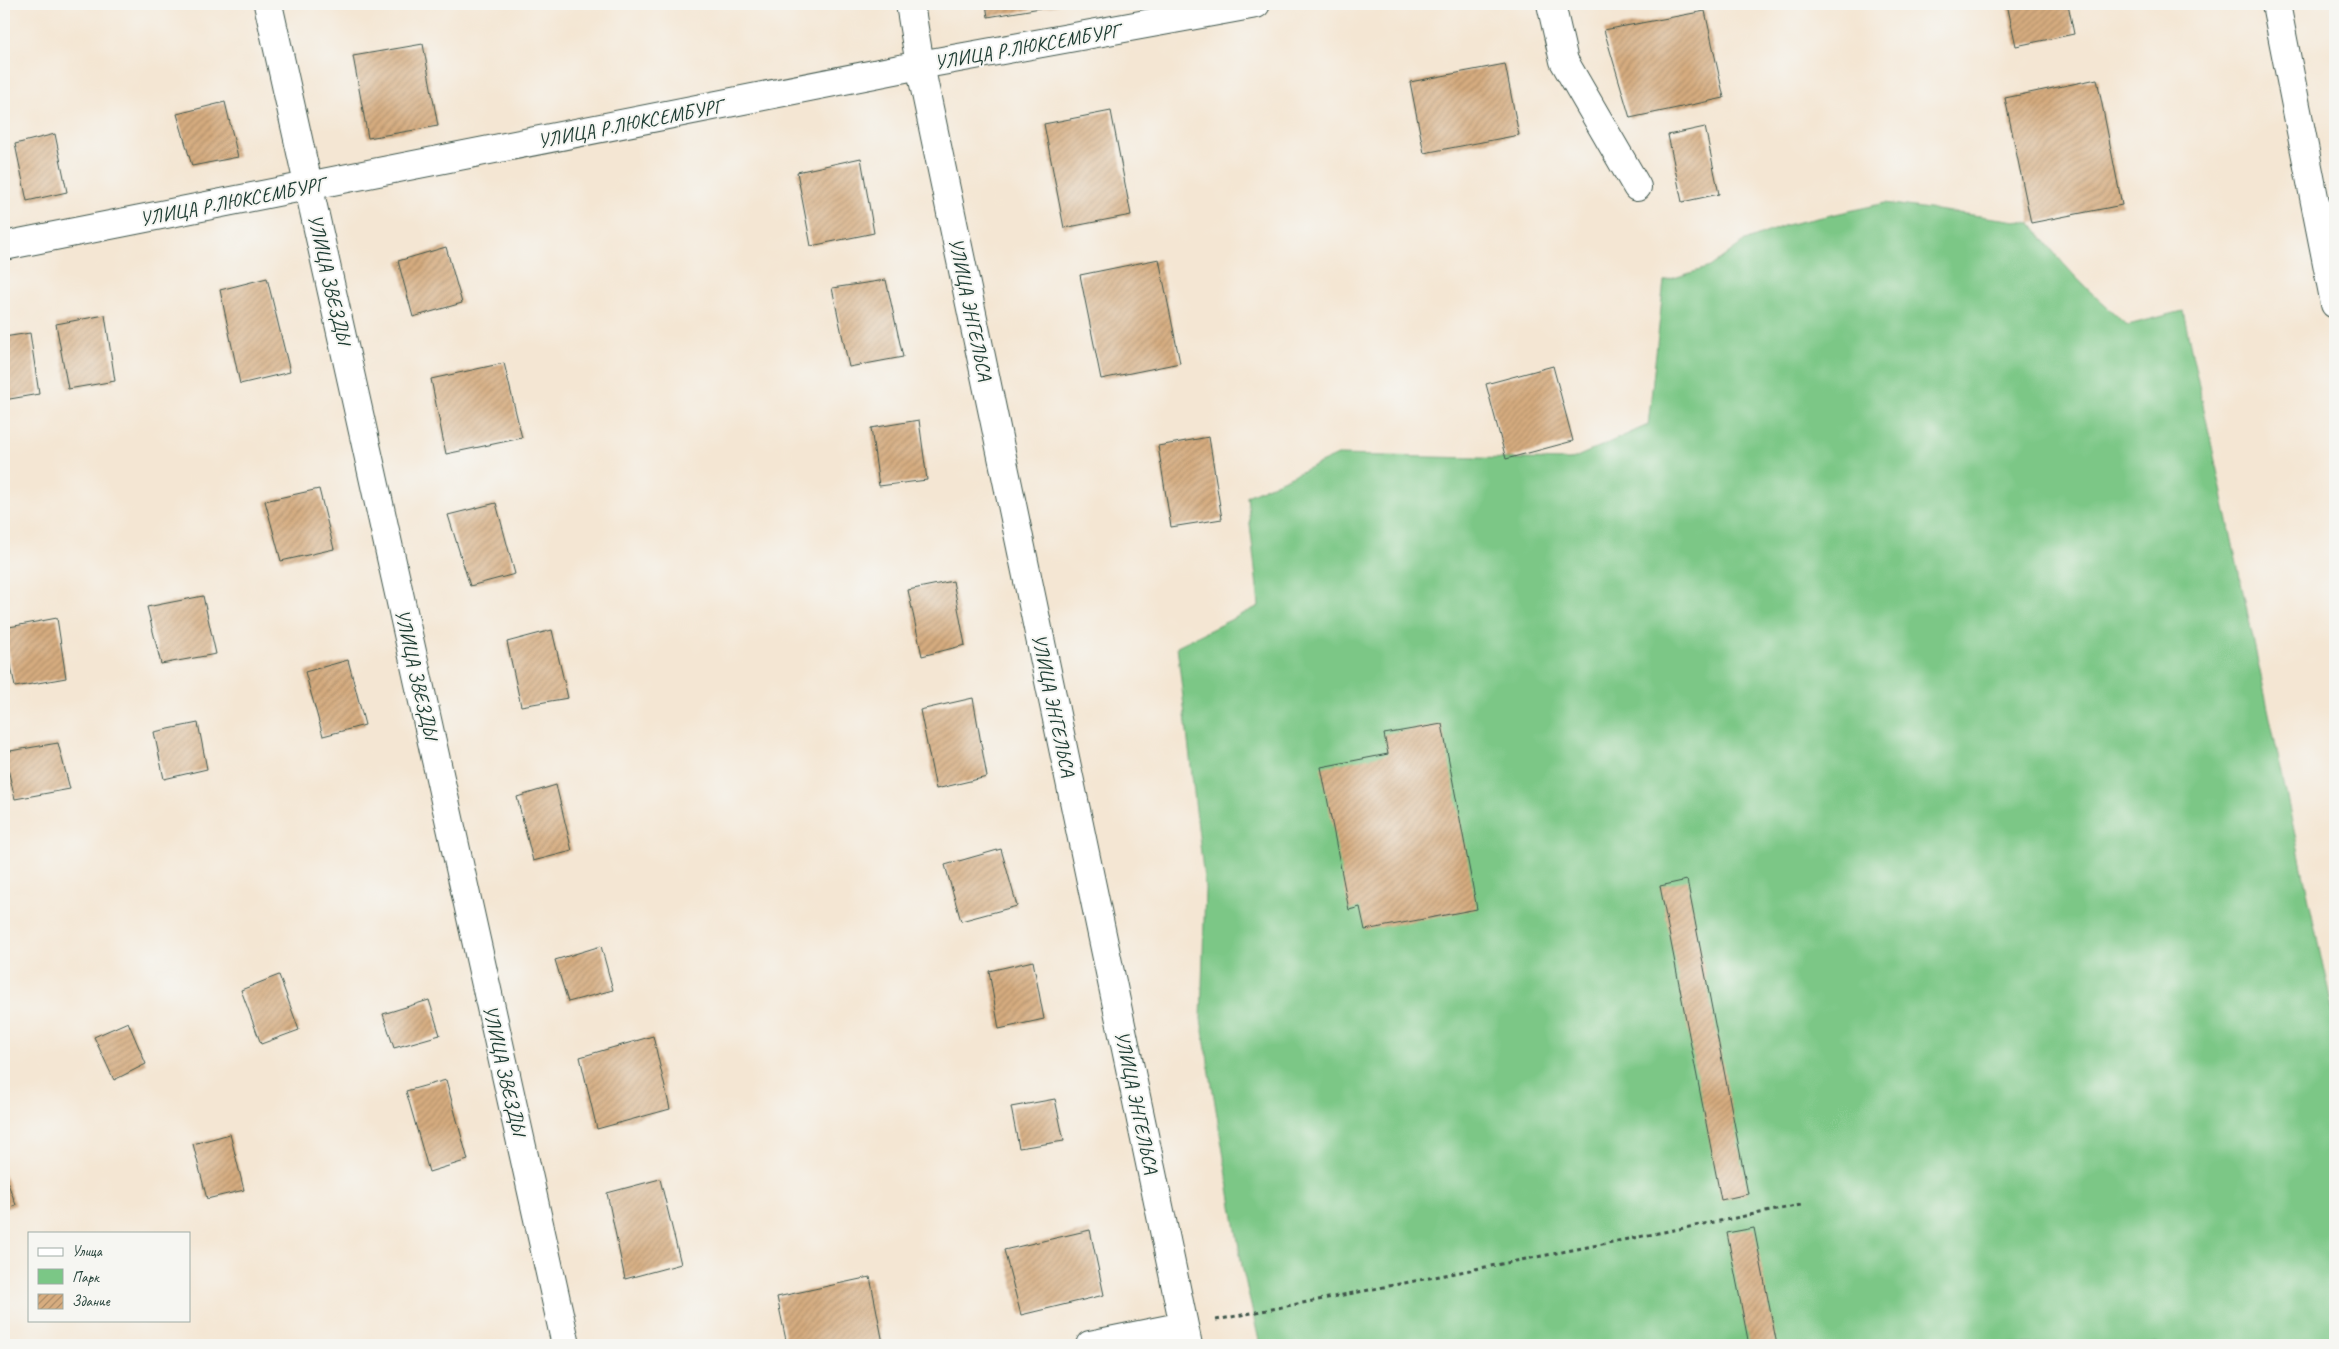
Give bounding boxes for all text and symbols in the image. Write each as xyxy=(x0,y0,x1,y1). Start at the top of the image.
street label: УЛИЦА Р.ЛЮКСЕМБУРГ xyxy=(933,17,1125,75)
street label: УЛИЦА Р.ЛЮКСЕМБУРГ xyxy=(536,93,728,154)
street label: УЛИЦА Р.ЛЮКСЕМБУРГ xyxy=(138,171,330,232)
street label: УЛИЦА ЗВЕЗДЫ xyxy=(302,212,357,350)
street label: УЛИЦА ЭНГЕЛЬСА xyxy=(943,235,998,384)
street label: УЛИЦА ЗВЕЗДЫ xyxy=(389,607,444,745)
street label: УЛИЦА ЭНГЕЛЬСА xyxy=(1026,631,1081,780)
street label: УЛИЦА ЗВЕЗДЫ xyxy=(477,1003,532,1141)
street label: УЛИЦА ЭНГЕЛЬСА xyxy=(1109,1028,1164,1177)
legend xyxy=(28,1232,190,1322)
text: Улица xyxy=(72,1242,103,1261)
text: Парк xyxy=(72,1268,100,1287)
text: Здание xyxy=(72,1292,111,1311)

